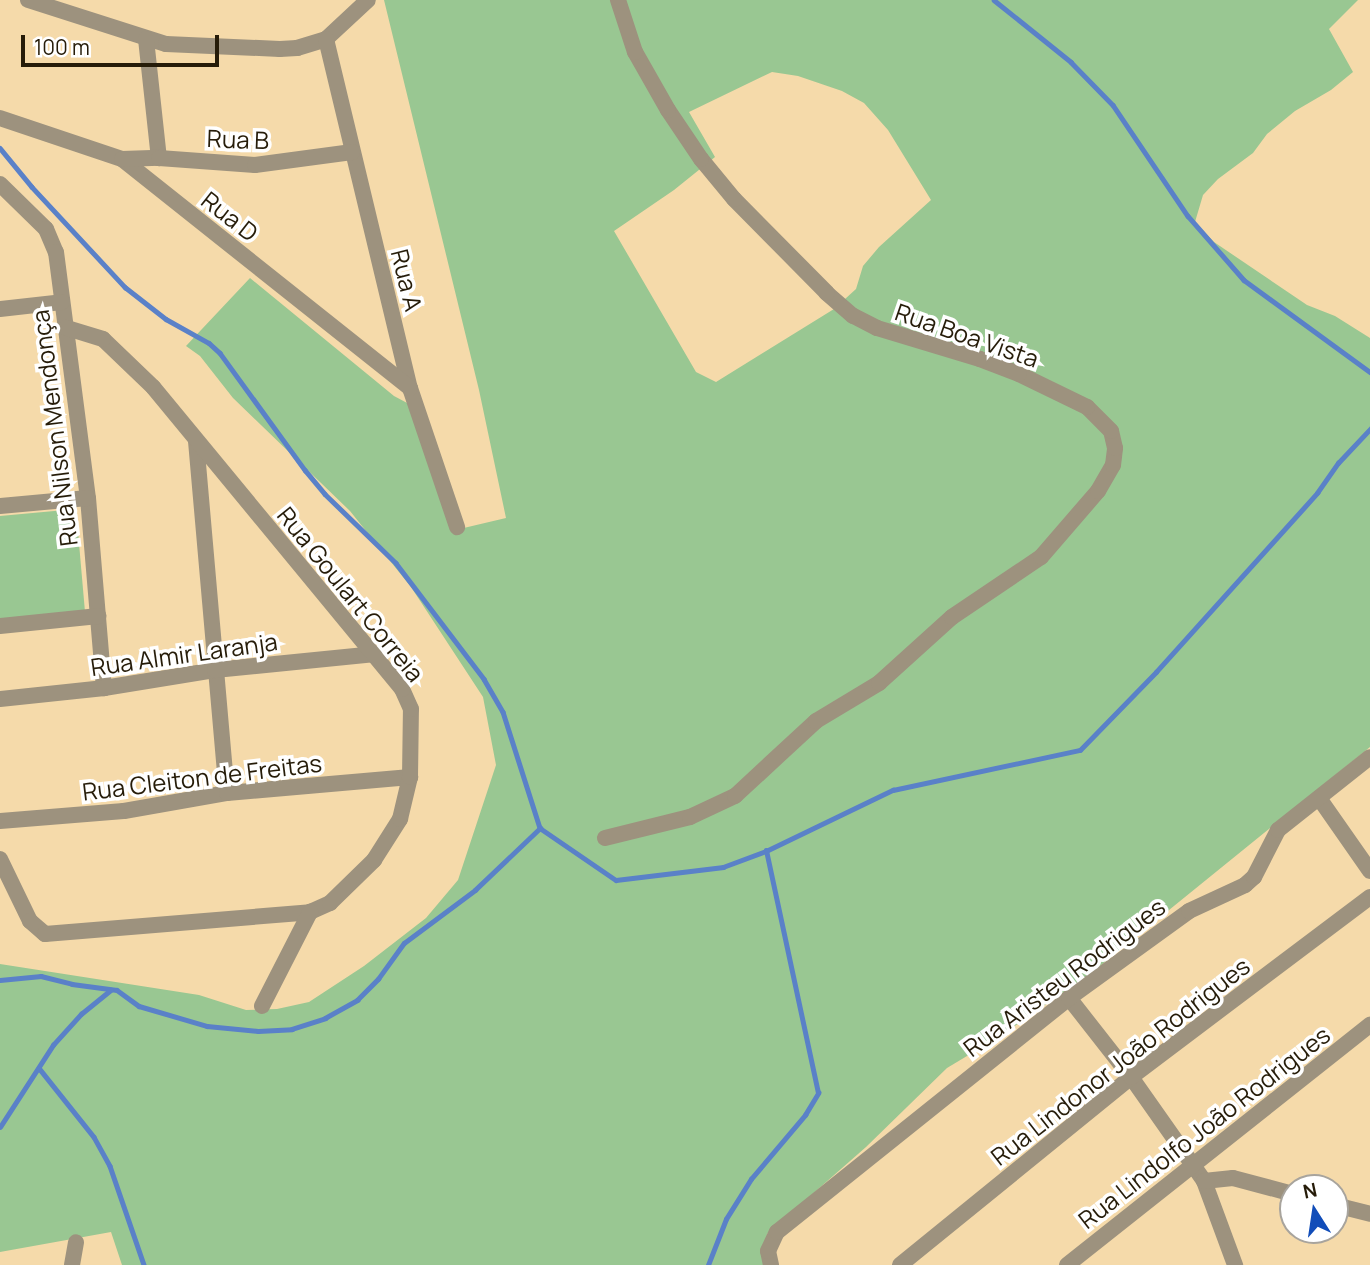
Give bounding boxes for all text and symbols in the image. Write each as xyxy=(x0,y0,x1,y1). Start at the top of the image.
scale bar xyxy=(24,21,222,65)
text: 100 m xyxy=(34,33,90,61)
street label: Rua B xyxy=(206,124,270,154)
street label: Rua D xyxy=(196,185,264,247)
street label: Rua A xyxy=(385,246,429,314)
street label: Rua Boa Vista xyxy=(892,297,1042,373)
street label: Rua Nilson Mendonça xyxy=(25,308,83,548)
street label: Rua Goulart Correia xyxy=(272,501,430,687)
street label: Rua Almir Laranja xyxy=(89,627,279,681)
street label: Rua Cleiton de Freitas xyxy=(81,748,323,806)
street label: Rua Aristeu Rodrigues xyxy=(958,892,1170,1062)
street label: Rua Lindonor João Rodrigues xyxy=(985,951,1255,1171)
street label: Rua Lindolfo João Rodrigues xyxy=(1073,1020,1335,1234)
north arrow xyxy=(1279,1174,1349,1244)
text: N xyxy=(1301,1176,1319,1205)

